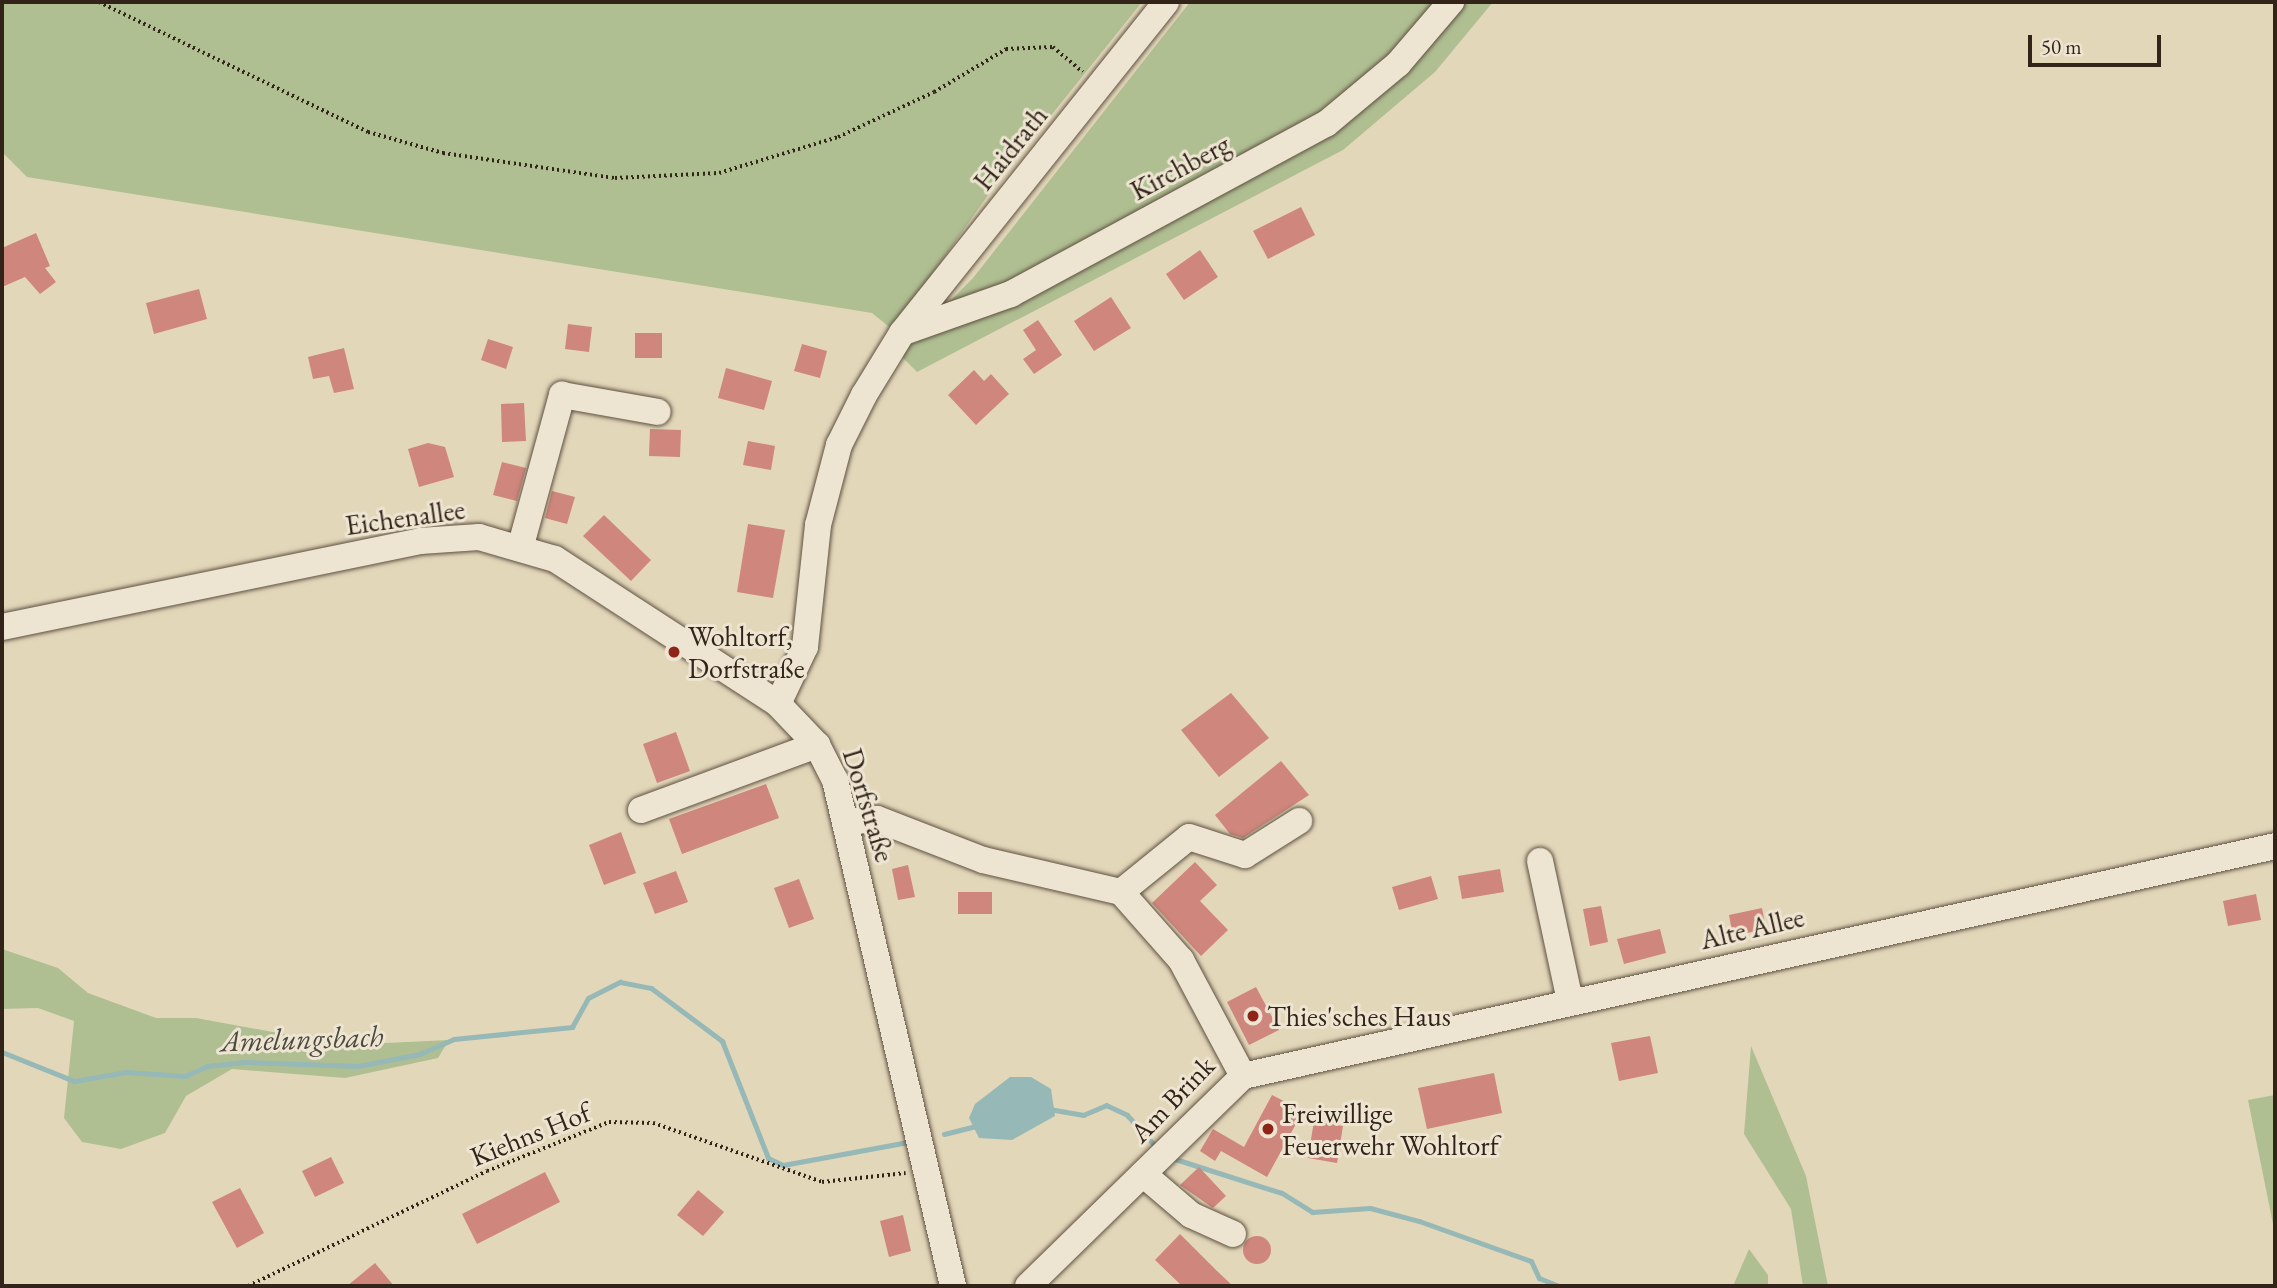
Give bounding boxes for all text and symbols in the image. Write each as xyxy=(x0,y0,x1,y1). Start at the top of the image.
scale bar xyxy=(2032,21,2165,65)
text: 50 m xyxy=(2041,33,2082,60)
street label: Haidrath xyxy=(966,99,1054,197)
street label: Kirchberg xyxy=(1124,127,1236,207)
street label: Eichenallee xyxy=(343,492,467,542)
place label: Wohltorf, Dorfstraße xyxy=(688,619,805,685)
marker: Wohltorf, Dorfstraße xyxy=(666,644,682,660)
street label: Dorfstraße xyxy=(836,744,902,866)
street label: Alte Allee xyxy=(1697,900,1807,956)
place label: Thies'sches Haus xyxy=(1267,999,1451,1033)
marker: Thies'sches Haus xyxy=(1245,1008,1261,1024)
water label: Amelungsbach xyxy=(220,1018,384,1060)
street label: Am Brink xyxy=(1123,1049,1221,1149)
street label: Kiehns Hof xyxy=(465,1095,595,1173)
place label: Freiwillige Feuerwehr Wohltorf xyxy=(1282,1096,1499,1162)
marker: Freiwillige Feuerwehr Wohltorf xyxy=(1260,1121,1276,1137)

